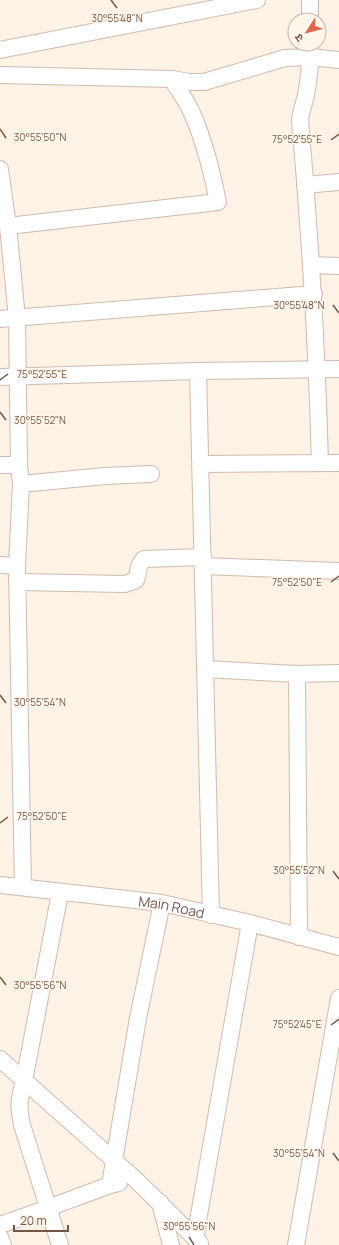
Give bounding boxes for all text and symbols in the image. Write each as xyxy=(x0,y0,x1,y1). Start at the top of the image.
text: 30°55'48"N xyxy=(91,11,143,25)
north arrow xyxy=(287,12,327,52)
text: उ xyxy=(290,31,306,45)
text: 30°55'50"N xyxy=(14,130,66,144)
text: 75°52'55"E xyxy=(272,132,322,146)
text: 30°55'48"N xyxy=(273,298,325,312)
text: 75°52'55"E xyxy=(17,367,67,381)
text: 30°55'52"N xyxy=(14,413,66,427)
text: 75°52'50"E xyxy=(272,575,322,589)
text: 30°55'54"N xyxy=(14,695,66,709)
text: 75°52'50"E xyxy=(17,809,67,823)
text: 30°55'52"N xyxy=(273,863,325,877)
street label: Main Road xyxy=(138,891,207,922)
text: 30°55'56"N xyxy=(14,978,66,992)
text: 75°52'45"E xyxy=(273,1017,322,1031)
text: 30°55'54"N xyxy=(273,1146,325,1160)
scale bar xyxy=(14,1207,68,1233)
text: 20 m xyxy=(20,1212,47,1229)
text: 30°55'56"N xyxy=(163,1219,215,1233)

